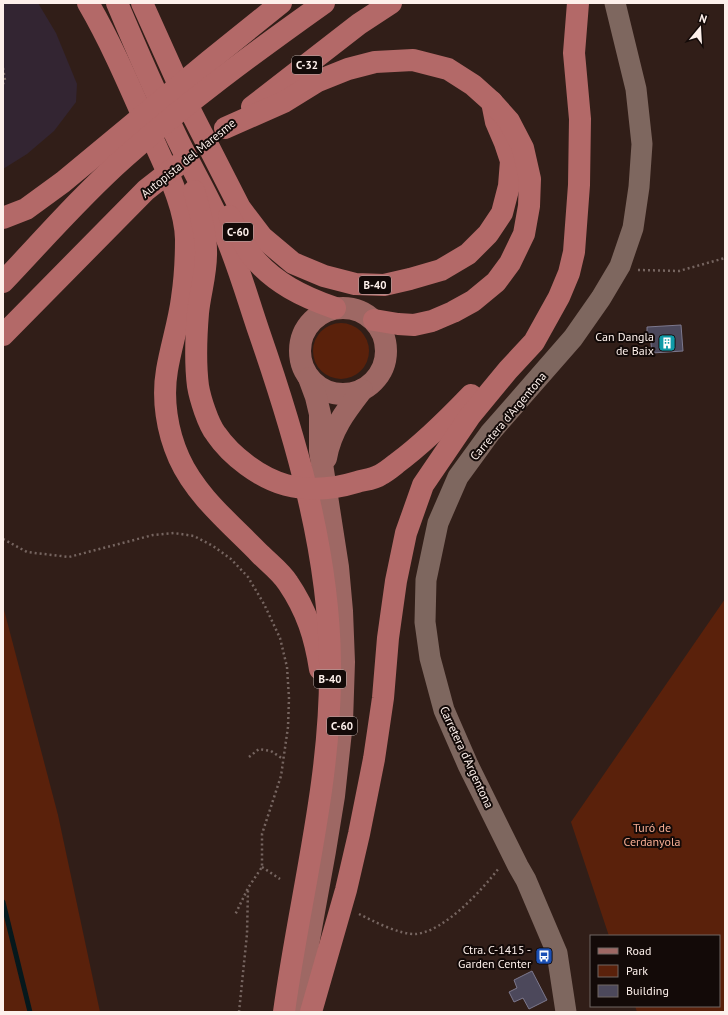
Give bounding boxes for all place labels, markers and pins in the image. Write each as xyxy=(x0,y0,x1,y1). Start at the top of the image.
place label: Can Dangla de Baix xyxy=(595,329,654,358)
building icon: Can Dangla de Baix xyxy=(657,333,677,353)
place label: Ctra. C-1415 - Garden Center xyxy=(458,942,531,971)
bus stop icon: Ctra. C-1415 - Garden Center xyxy=(534,946,554,966)

